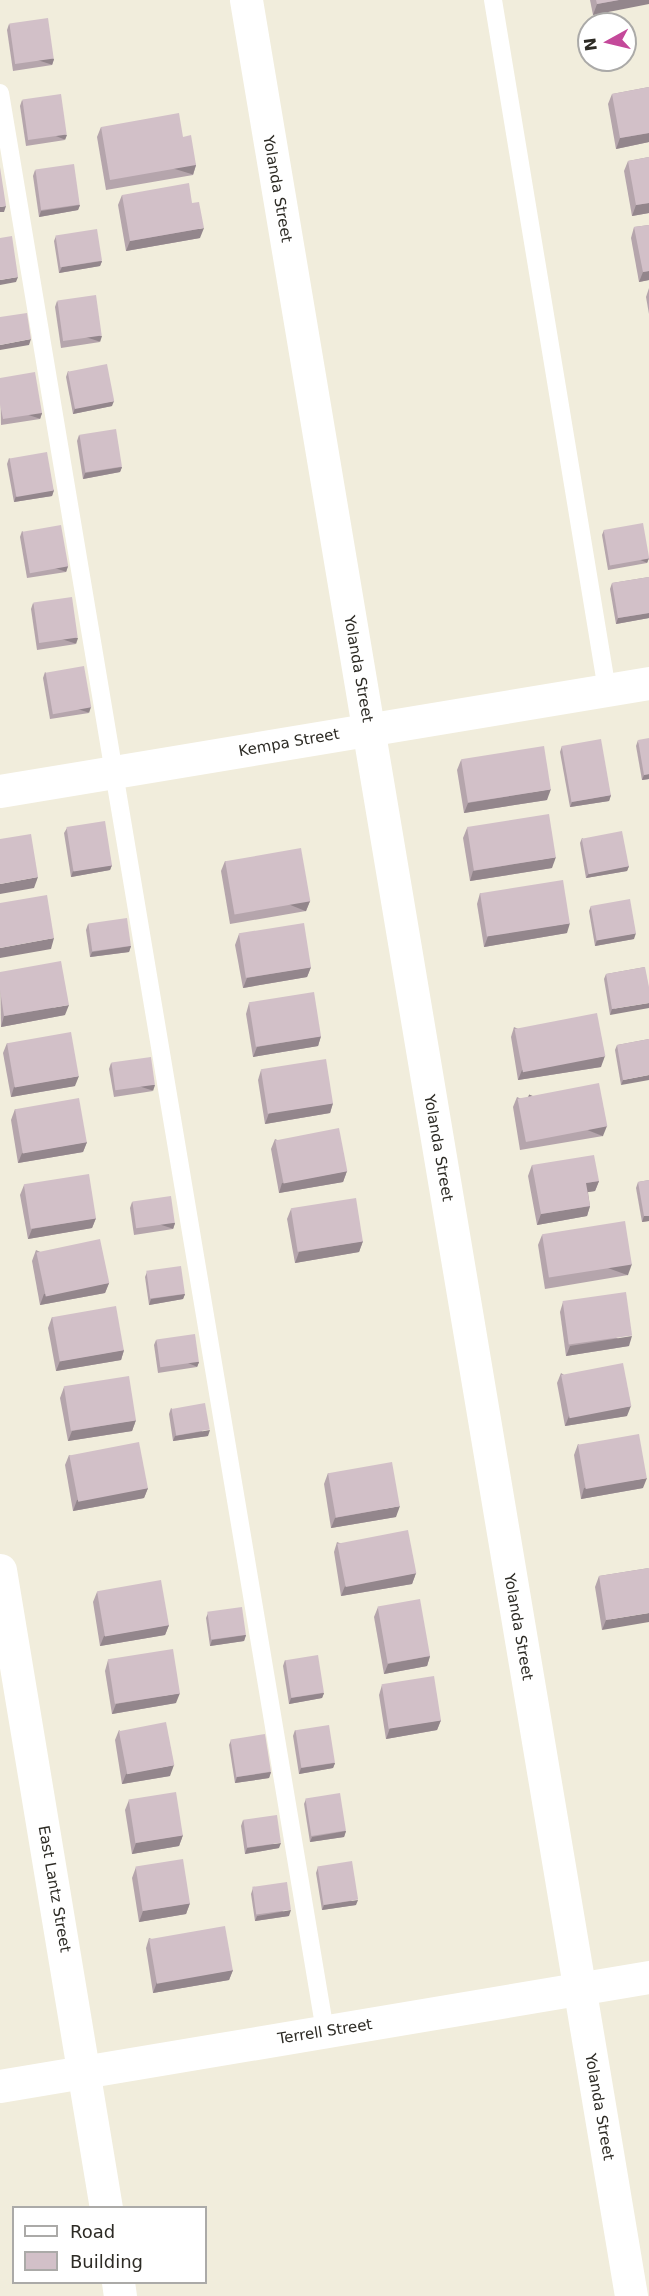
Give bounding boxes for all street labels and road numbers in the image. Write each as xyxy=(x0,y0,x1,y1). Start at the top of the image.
street label: Yolanda Street xyxy=(259,134,295,244)
street label: Yolanda Street xyxy=(340,614,376,724)
street label: Kempa Street xyxy=(237,725,341,761)
street label: Yolanda Street xyxy=(420,1093,456,1203)
street label: Yolanda Street xyxy=(500,1572,536,1682)
street label: East Lantz Street xyxy=(34,1824,74,1954)
street label: Terrell Street xyxy=(276,2016,374,2048)
street label: Yolanda Street xyxy=(581,2052,617,2162)

